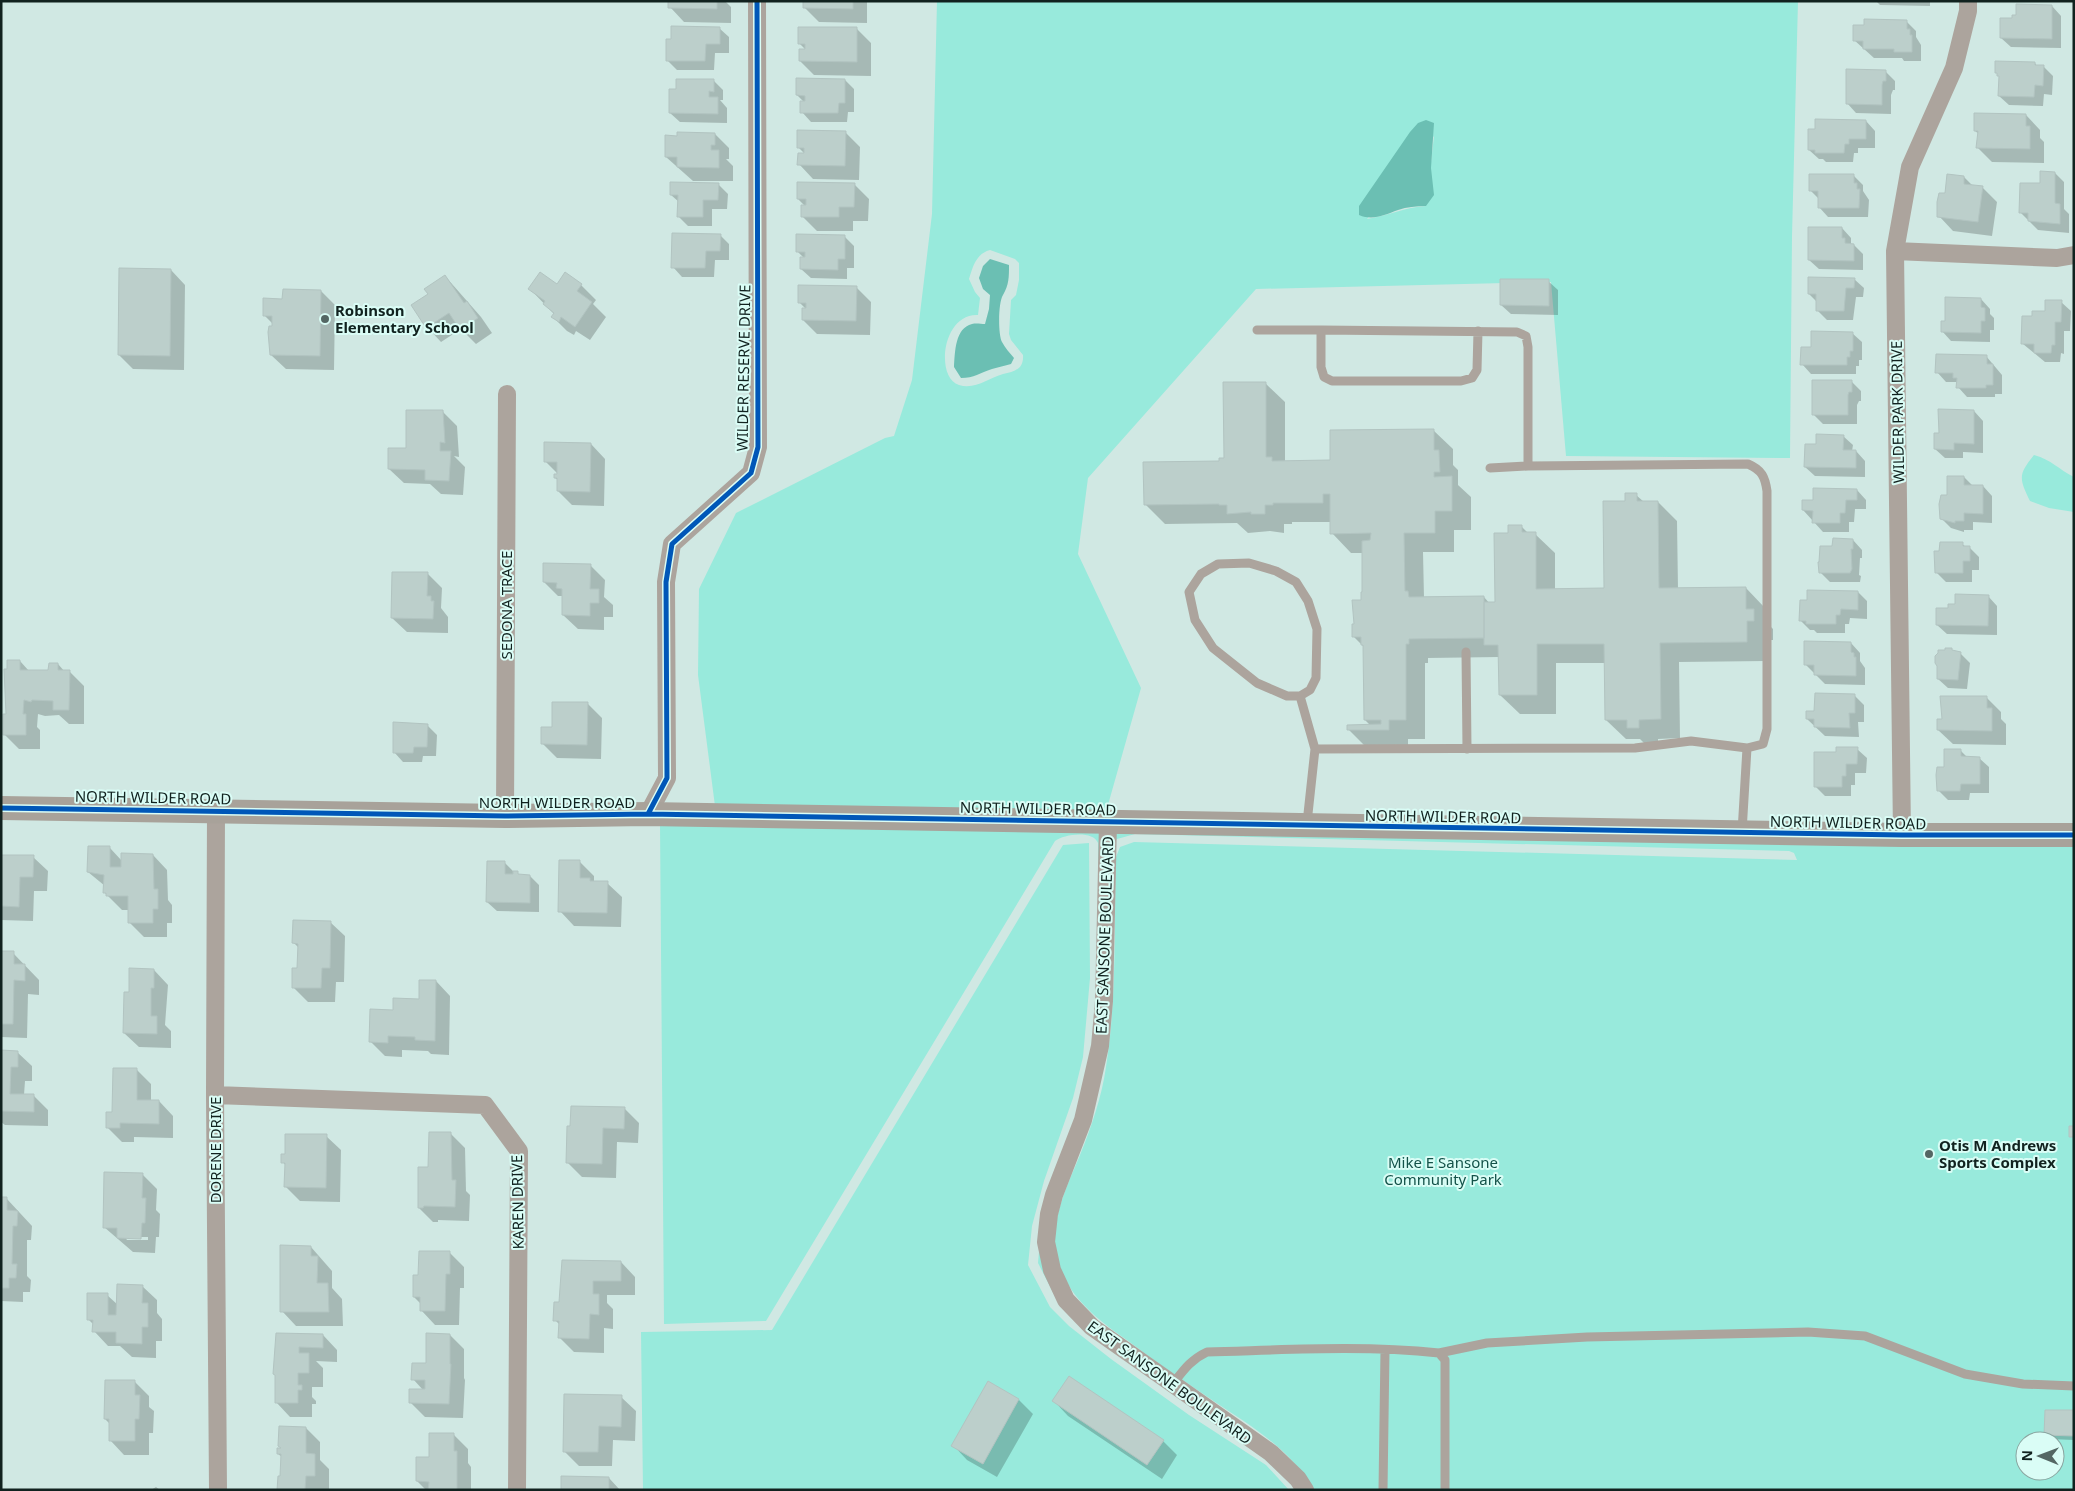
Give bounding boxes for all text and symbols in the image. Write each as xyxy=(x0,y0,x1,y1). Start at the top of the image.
street label: WILDER RESERVE DRIVE xyxy=(732,284,754,452)
place label: Robinson Elementary School xyxy=(335,300,474,337)
marker: Robinson Elementary School xyxy=(319,313,331,325)
street label: WILDER PARK DRIVE xyxy=(1886,341,1908,483)
street label: SEDONA TRACE xyxy=(496,551,516,659)
street label: NORTH WILDER ROAD xyxy=(75,786,231,808)
street label: NORTH WILDER ROAD xyxy=(479,792,635,812)
street label: NORTH WILDER ROAD xyxy=(960,797,1116,819)
street label: NORTH WILDER ROAD xyxy=(1365,805,1521,827)
street label: NORTH WILDER ROAD xyxy=(1770,811,1926,833)
street label: EAST SANSONE BOULEVARD xyxy=(1091,836,1117,1034)
street label: DORENE DRIVE xyxy=(205,1097,225,1203)
place label: Otis M Andrews Sports Complex xyxy=(1939,1135,2056,1172)
marker: Otis M Andrews Sports Complex xyxy=(1923,1148,1935,1160)
park label: Mike E Sansone Community Park xyxy=(1384,1152,1502,1189)
street label: KAREN DRIVE xyxy=(506,1155,528,1249)
street label: EAST SANSONE BOULEVARD xyxy=(1084,1316,1256,1448)
north arrow xyxy=(2015,1431,2065,1481)
text: N xyxy=(2017,1450,2036,1462)

